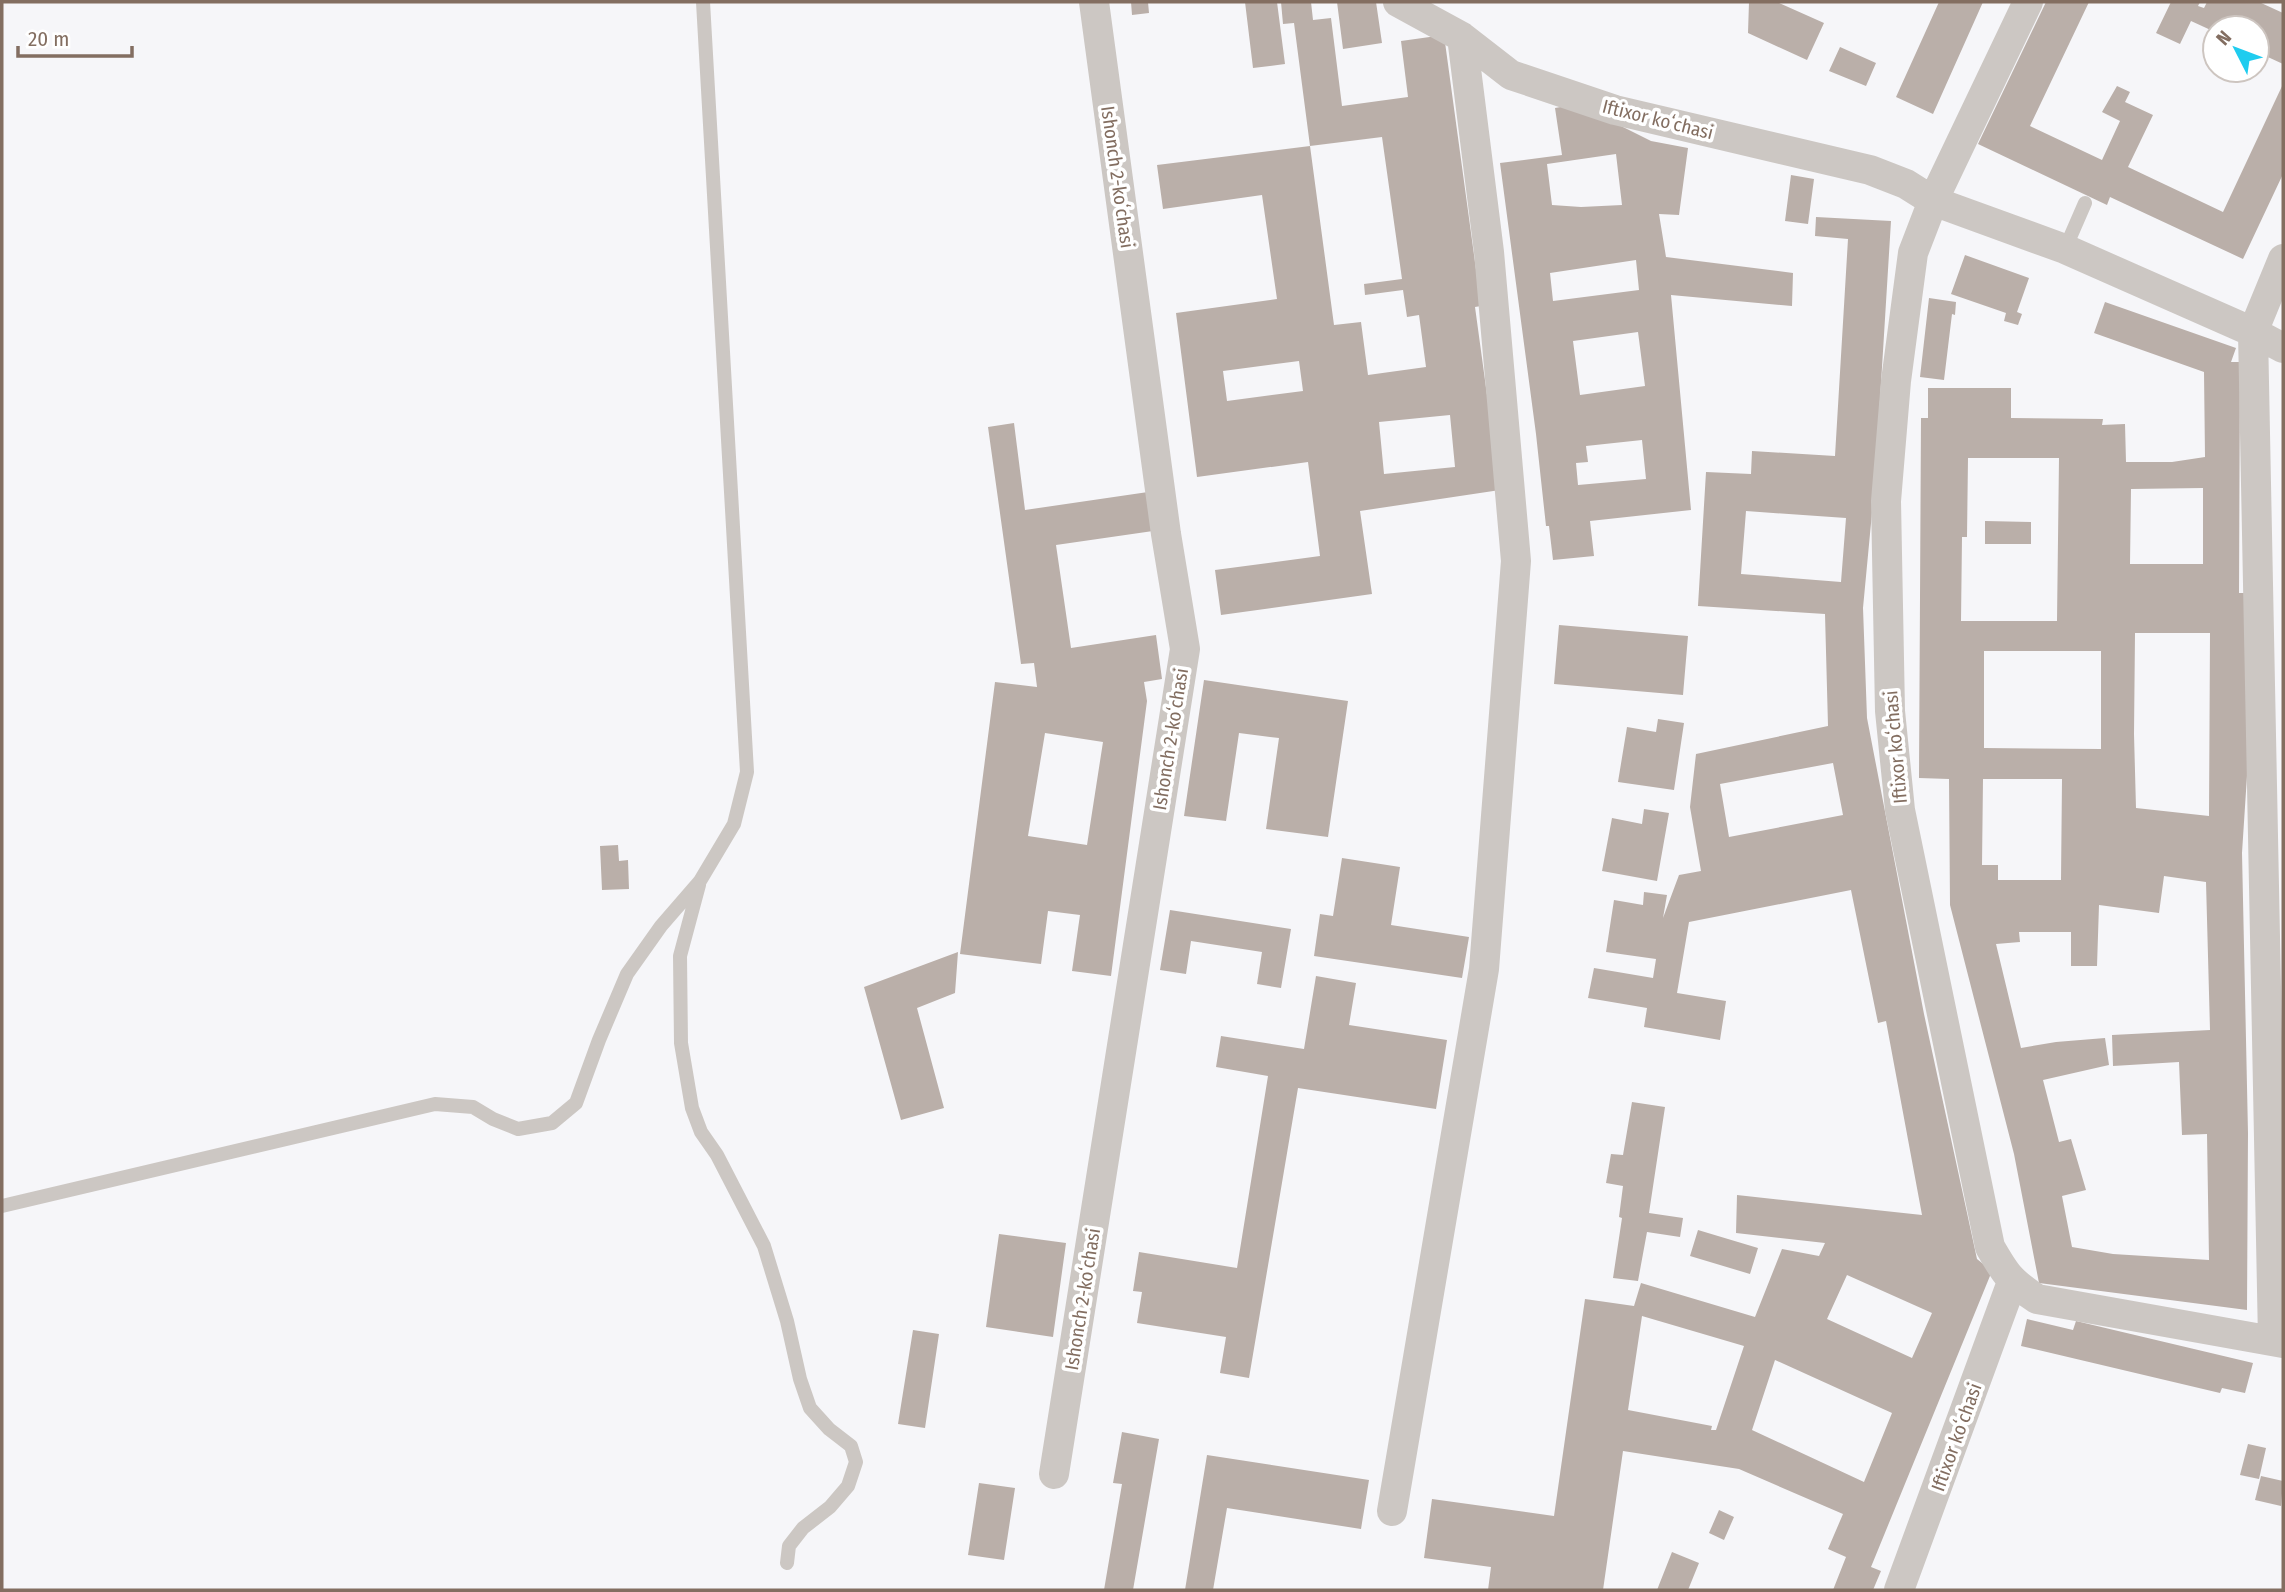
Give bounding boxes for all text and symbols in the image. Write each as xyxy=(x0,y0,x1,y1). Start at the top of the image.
scale bar xyxy=(18,14,131,58)
north arrow xyxy=(2201,14,2271,84)
text: 20 m xyxy=(28,26,69,52)
text: N xyxy=(2211,26,2236,50)
street label: Iftixor koʻchasi xyxy=(1600,95,1716,144)
street label: Ishonch 2-koʻchasi xyxy=(1096,104,1139,250)
street label: Ishonch 2-koʻchasi xyxy=(1148,666,1193,812)
street label: Iftixor koʻchasi xyxy=(1879,689,1912,804)
street label: Ishonch 2-koʻchasi xyxy=(1060,1226,1105,1372)
street label: Iftixor koʻchasi xyxy=(1926,1380,1987,1494)

